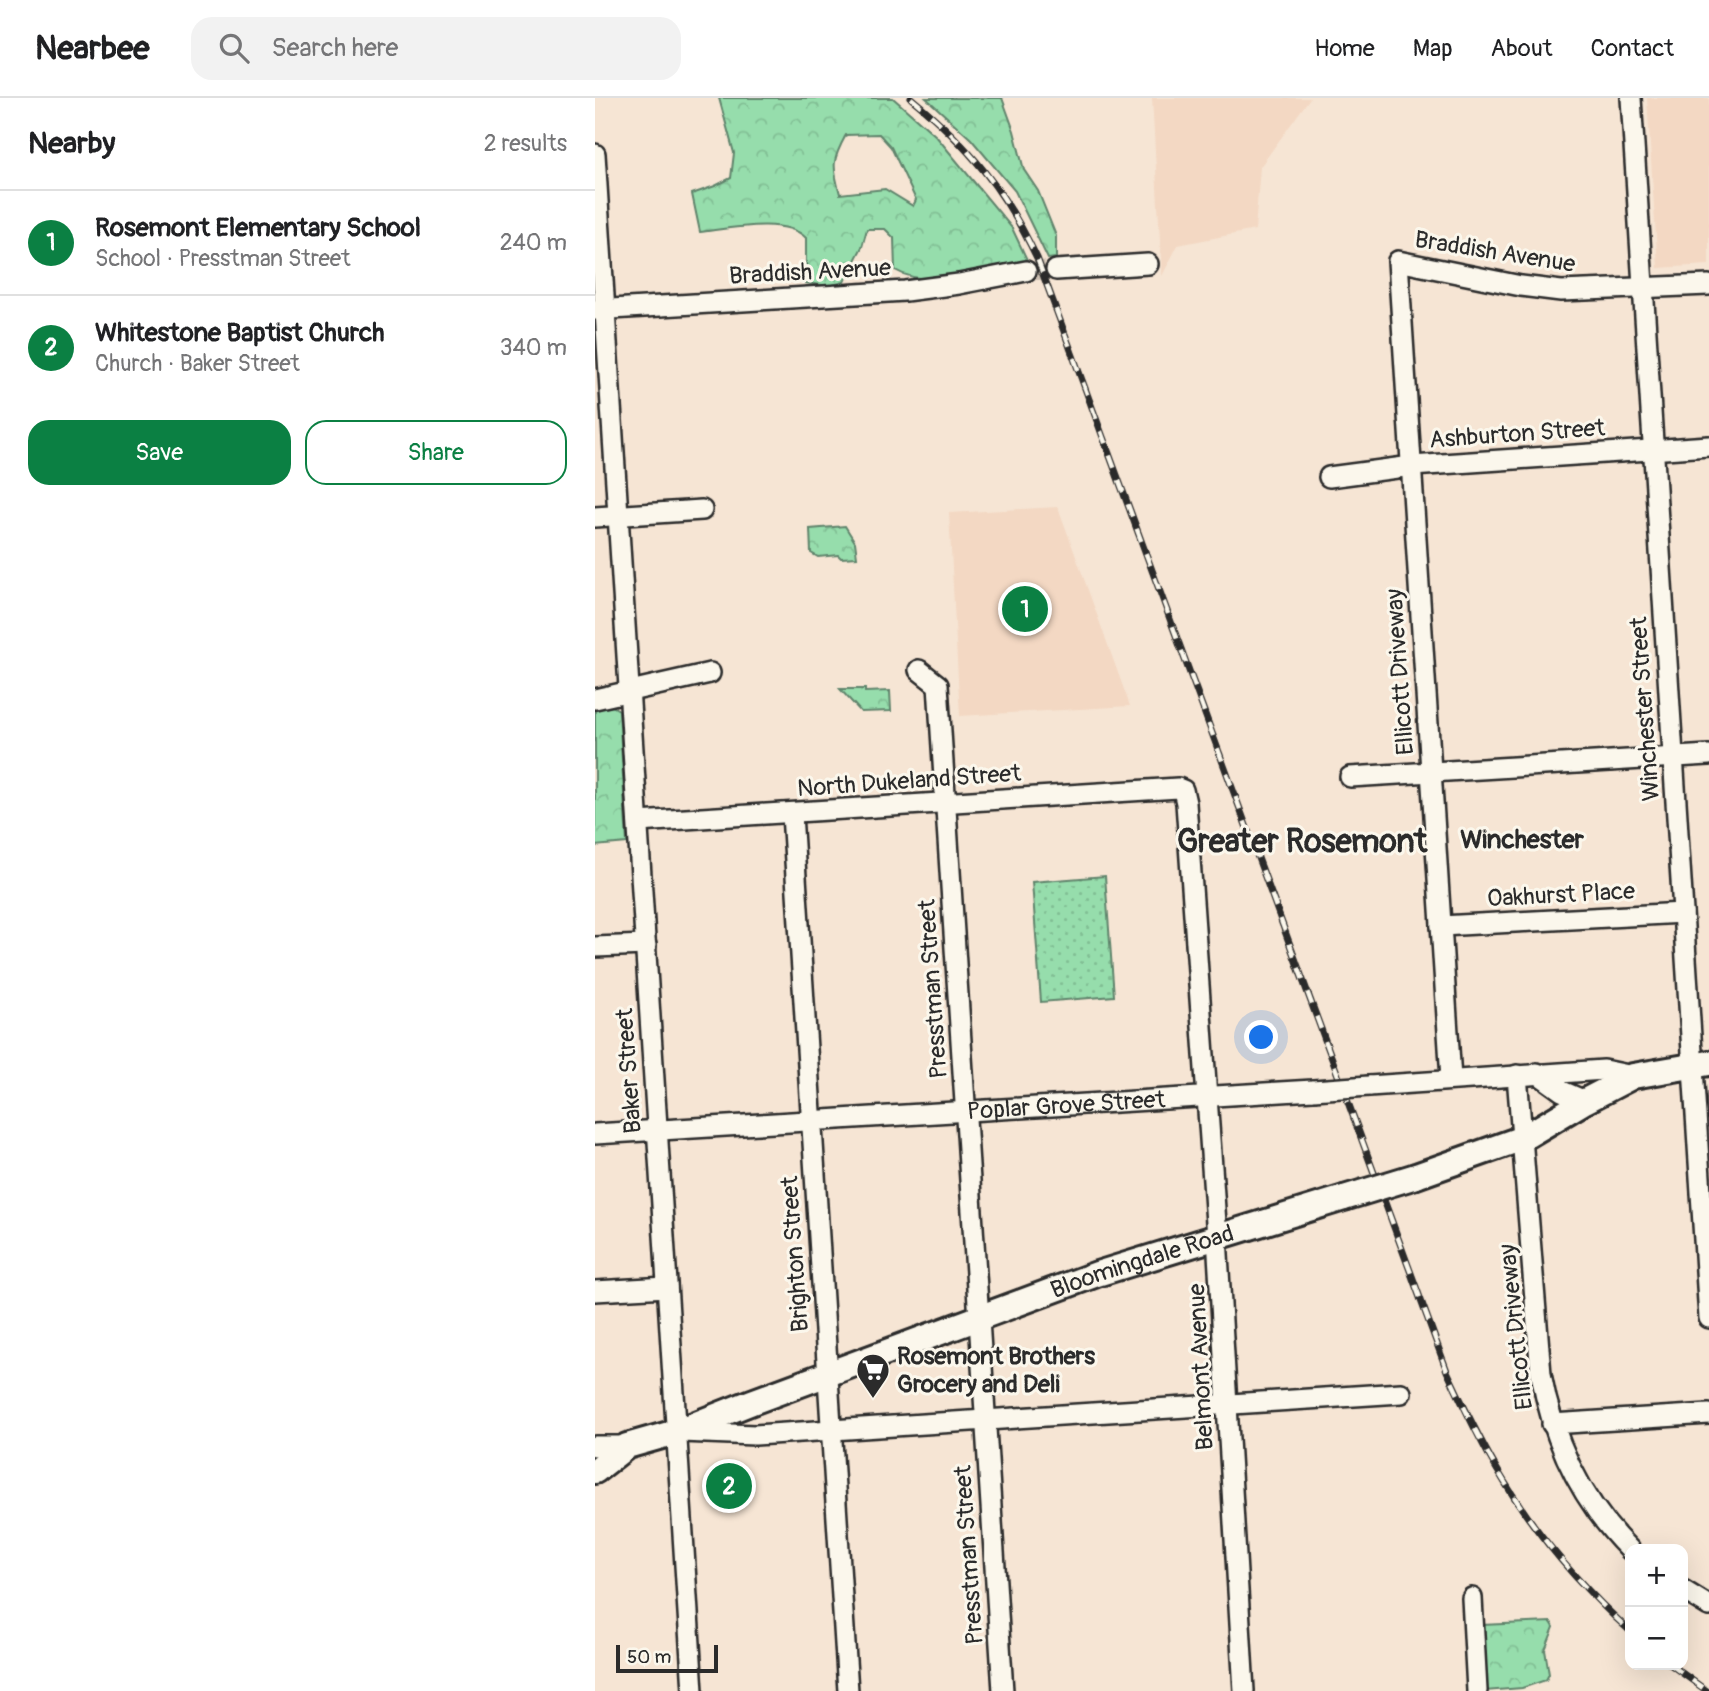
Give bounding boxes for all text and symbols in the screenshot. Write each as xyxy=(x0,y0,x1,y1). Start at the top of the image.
search box xyxy=(191,17,681,80)
text: Nearbee xyxy=(35,28,149,69)
icon: search xyxy=(215,29,253,67)
text: Search here xyxy=(271,32,398,64)
text: Home xyxy=(1314,34,1375,63)
text: Map xyxy=(1413,34,1453,63)
text: About xyxy=(1491,34,1553,63)
text: Contact xyxy=(1591,34,1674,63)
text: Nearby xyxy=(28,125,115,162)
text: 2 results xyxy=(484,129,567,158)
text: Rosemont Elementary School xyxy=(95,212,421,244)
street label: Braddish Avenue xyxy=(1413,225,1577,279)
text: 1 xyxy=(47,228,56,257)
text: 240 m xyxy=(500,228,567,257)
text: School · Presstman Street xyxy=(95,244,350,273)
street label: Braddish Avenue xyxy=(728,253,892,291)
text: Whitestone Baptist Church xyxy=(95,317,384,349)
text: 2 xyxy=(45,333,57,362)
text: 340 m xyxy=(500,333,567,362)
text: Church · Baker Street xyxy=(95,349,300,378)
street label: Ashburton Street xyxy=(1428,413,1606,455)
button: Save xyxy=(28,420,291,485)
button: Share xyxy=(305,420,567,485)
pin: 1 xyxy=(1002,583,1048,635)
street label: Ellicott Driveway xyxy=(1380,588,1420,756)
street label: Winchester Street xyxy=(1624,616,1666,802)
street label: North Dukeland Street xyxy=(796,759,1022,803)
district label: Greater Rosemont xyxy=(1177,822,1428,862)
district label: Winchester xyxy=(1460,824,1585,856)
street label: Oakhurst Place xyxy=(1486,877,1636,913)
street label: Presstman Street xyxy=(912,898,954,1080)
street label: Baker Street xyxy=(610,1007,648,1135)
your location xyxy=(1244,1020,1278,1054)
street label: Poplar Grove Street xyxy=(966,1085,1166,1126)
street label: Brighton Street xyxy=(775,1175,815,1333)
street label: Bloomingdale Road xyxy=(1046,1218,1237,1305)
street label: Ellicott Driveway xyxy=(1493,1243,1539,1411)
street label: Belmont Avenue xyxy=(1182,1283,1220,1451)
place label: Rosemont Brothers Grocery and Deli xyxy=(897,1342,1095,1399)
supermarket icon: Rosemont Brothers Grocery and Deli xyxy=(854,1351,892,1400)
pin: 2 xyxy=(706,1460,752,1512)
street label: Presstman Street xyxy=(948,1464,990,1646)
map controls xyxy=(1625,1544,1688,1670)
button: + xyxy=(1625,1544,1688,1607)
button: − xyxy=(1625,1607,1688,1670)
scale bar xyxy=(616,1642,717,1674)
text: 50 m xyxy=(627,1645,671,1669)

